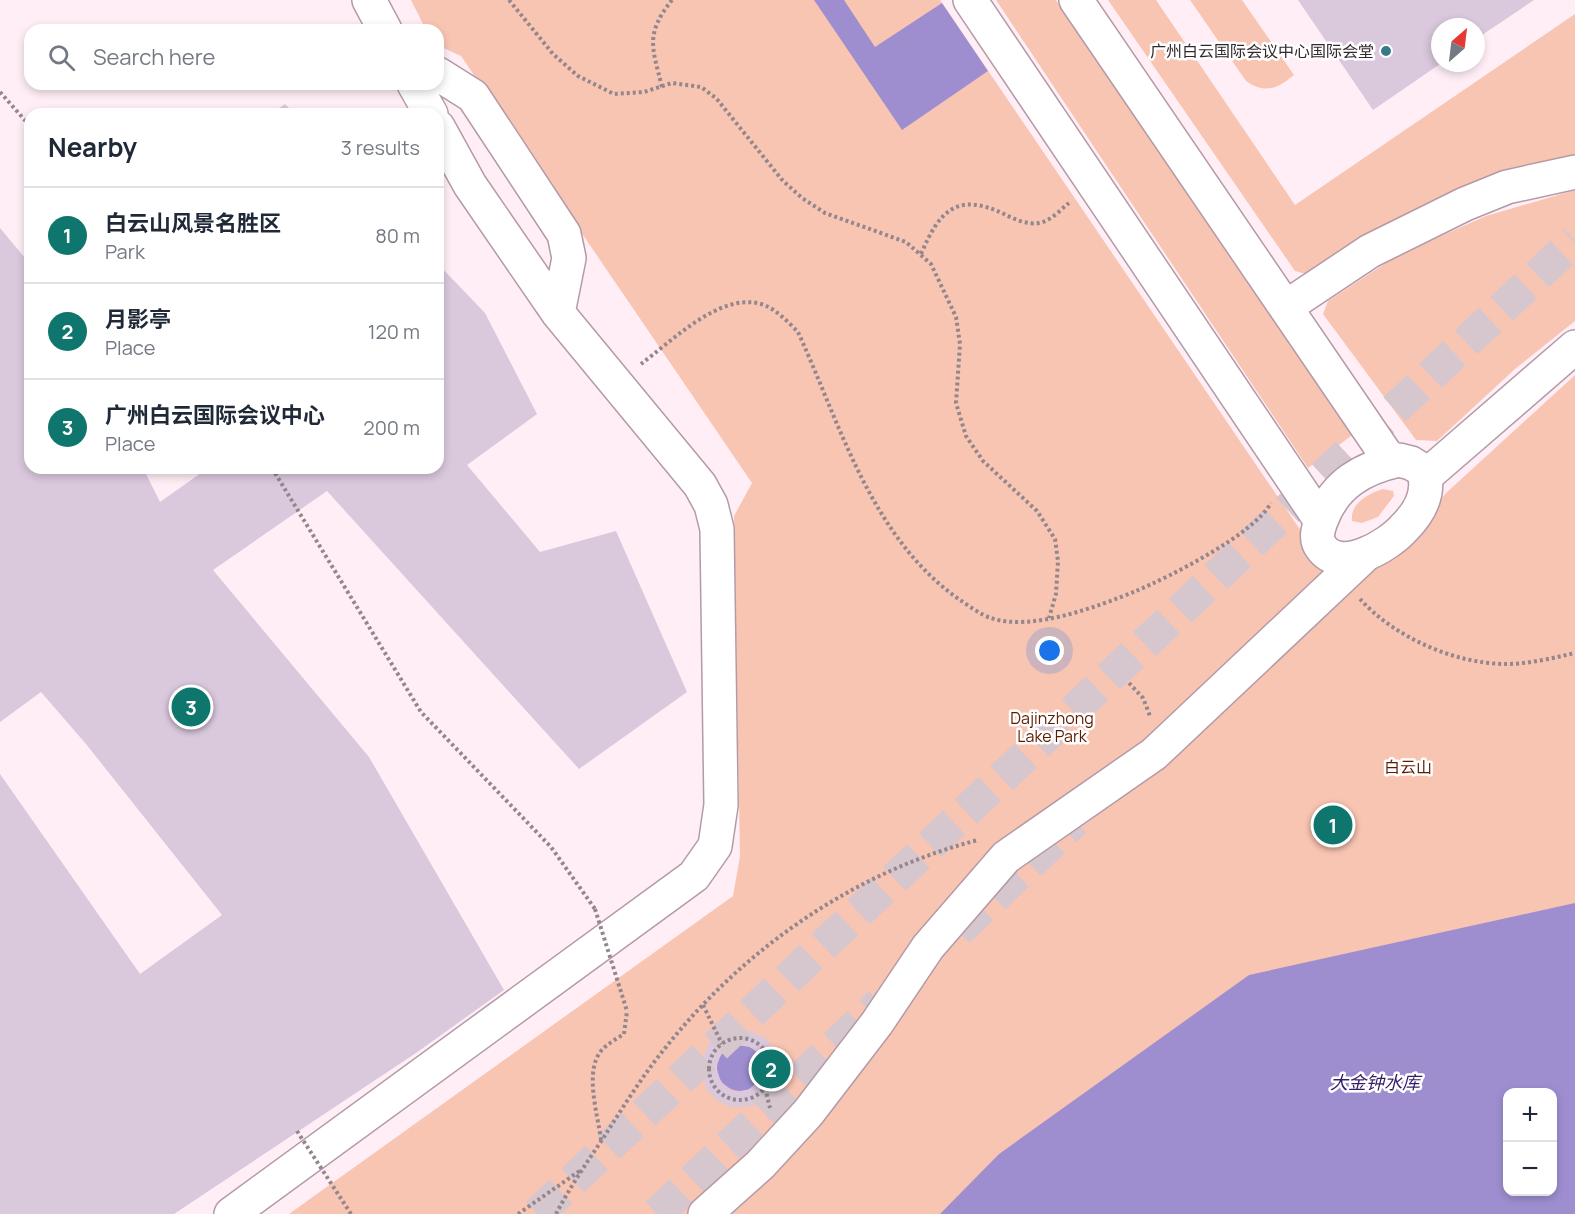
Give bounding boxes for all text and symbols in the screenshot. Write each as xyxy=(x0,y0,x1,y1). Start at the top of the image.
north arrow xyxy=(1431,18,1485,72)
search box xyxy=(24,24,444,90)
place label: 广州白云国际会议中心国际会堂 xyxy=(1150,40,1374,62)
icon: search xyxy=(45,41,78,74)
text: Search here xyxy=(93,42,215,72)
marker: 广州白云国际会议中心国际会堂 xyxy=(1379,44,1393,58)
text: Nearby xyxy=(48,129,137,165)
text: 3 results xyxy=(341,134,420,161)
text: 白云山风景名胜区 xyxy=(105,208,281,238)
text: 1 xyxy=(63,222,72,249)
text: 80 m xyxy=(375,222,420,249)
text: Park xyxy=(105,238,145,265)
text: 月影亭 xyxy=(105,304,171,334)
text: 2 xyxy=(62,318,73,345)
text: 120 m xyxy=(368,318,420,345)
text: Place xyxy=(105,334,155,361)
text: 广州白云国际会议中心 xyxy=(105,400,325,430)
text: 3 xyxy=(62,414,73,441)
text: 200 m xyxy=(363,414,420,441)
text: Place xyxy=(105,430,155,457)
your location xyxy=(1035,636,1064,665)
pin: 3 xyxy=(172,684,210,730)
park label: Dajinzhong Lake Park xyxy=(1010,707,1094,747)
park label: 白云山 xyxy=(1384,756,1432,778)
pin: 1 xyxy=(1314,802,1352,848)
pin: 2 xyxy=(752,1046,790,1092)
water label: 大金钟水库 xyxy=(1330,1070,1423,1094)
map controls xyxy=(1503,1088,1557,1196)
button: + xyxy=(1503,1088,1557,1142)
button: − xyxy=(1503,1142,1557,1196)

